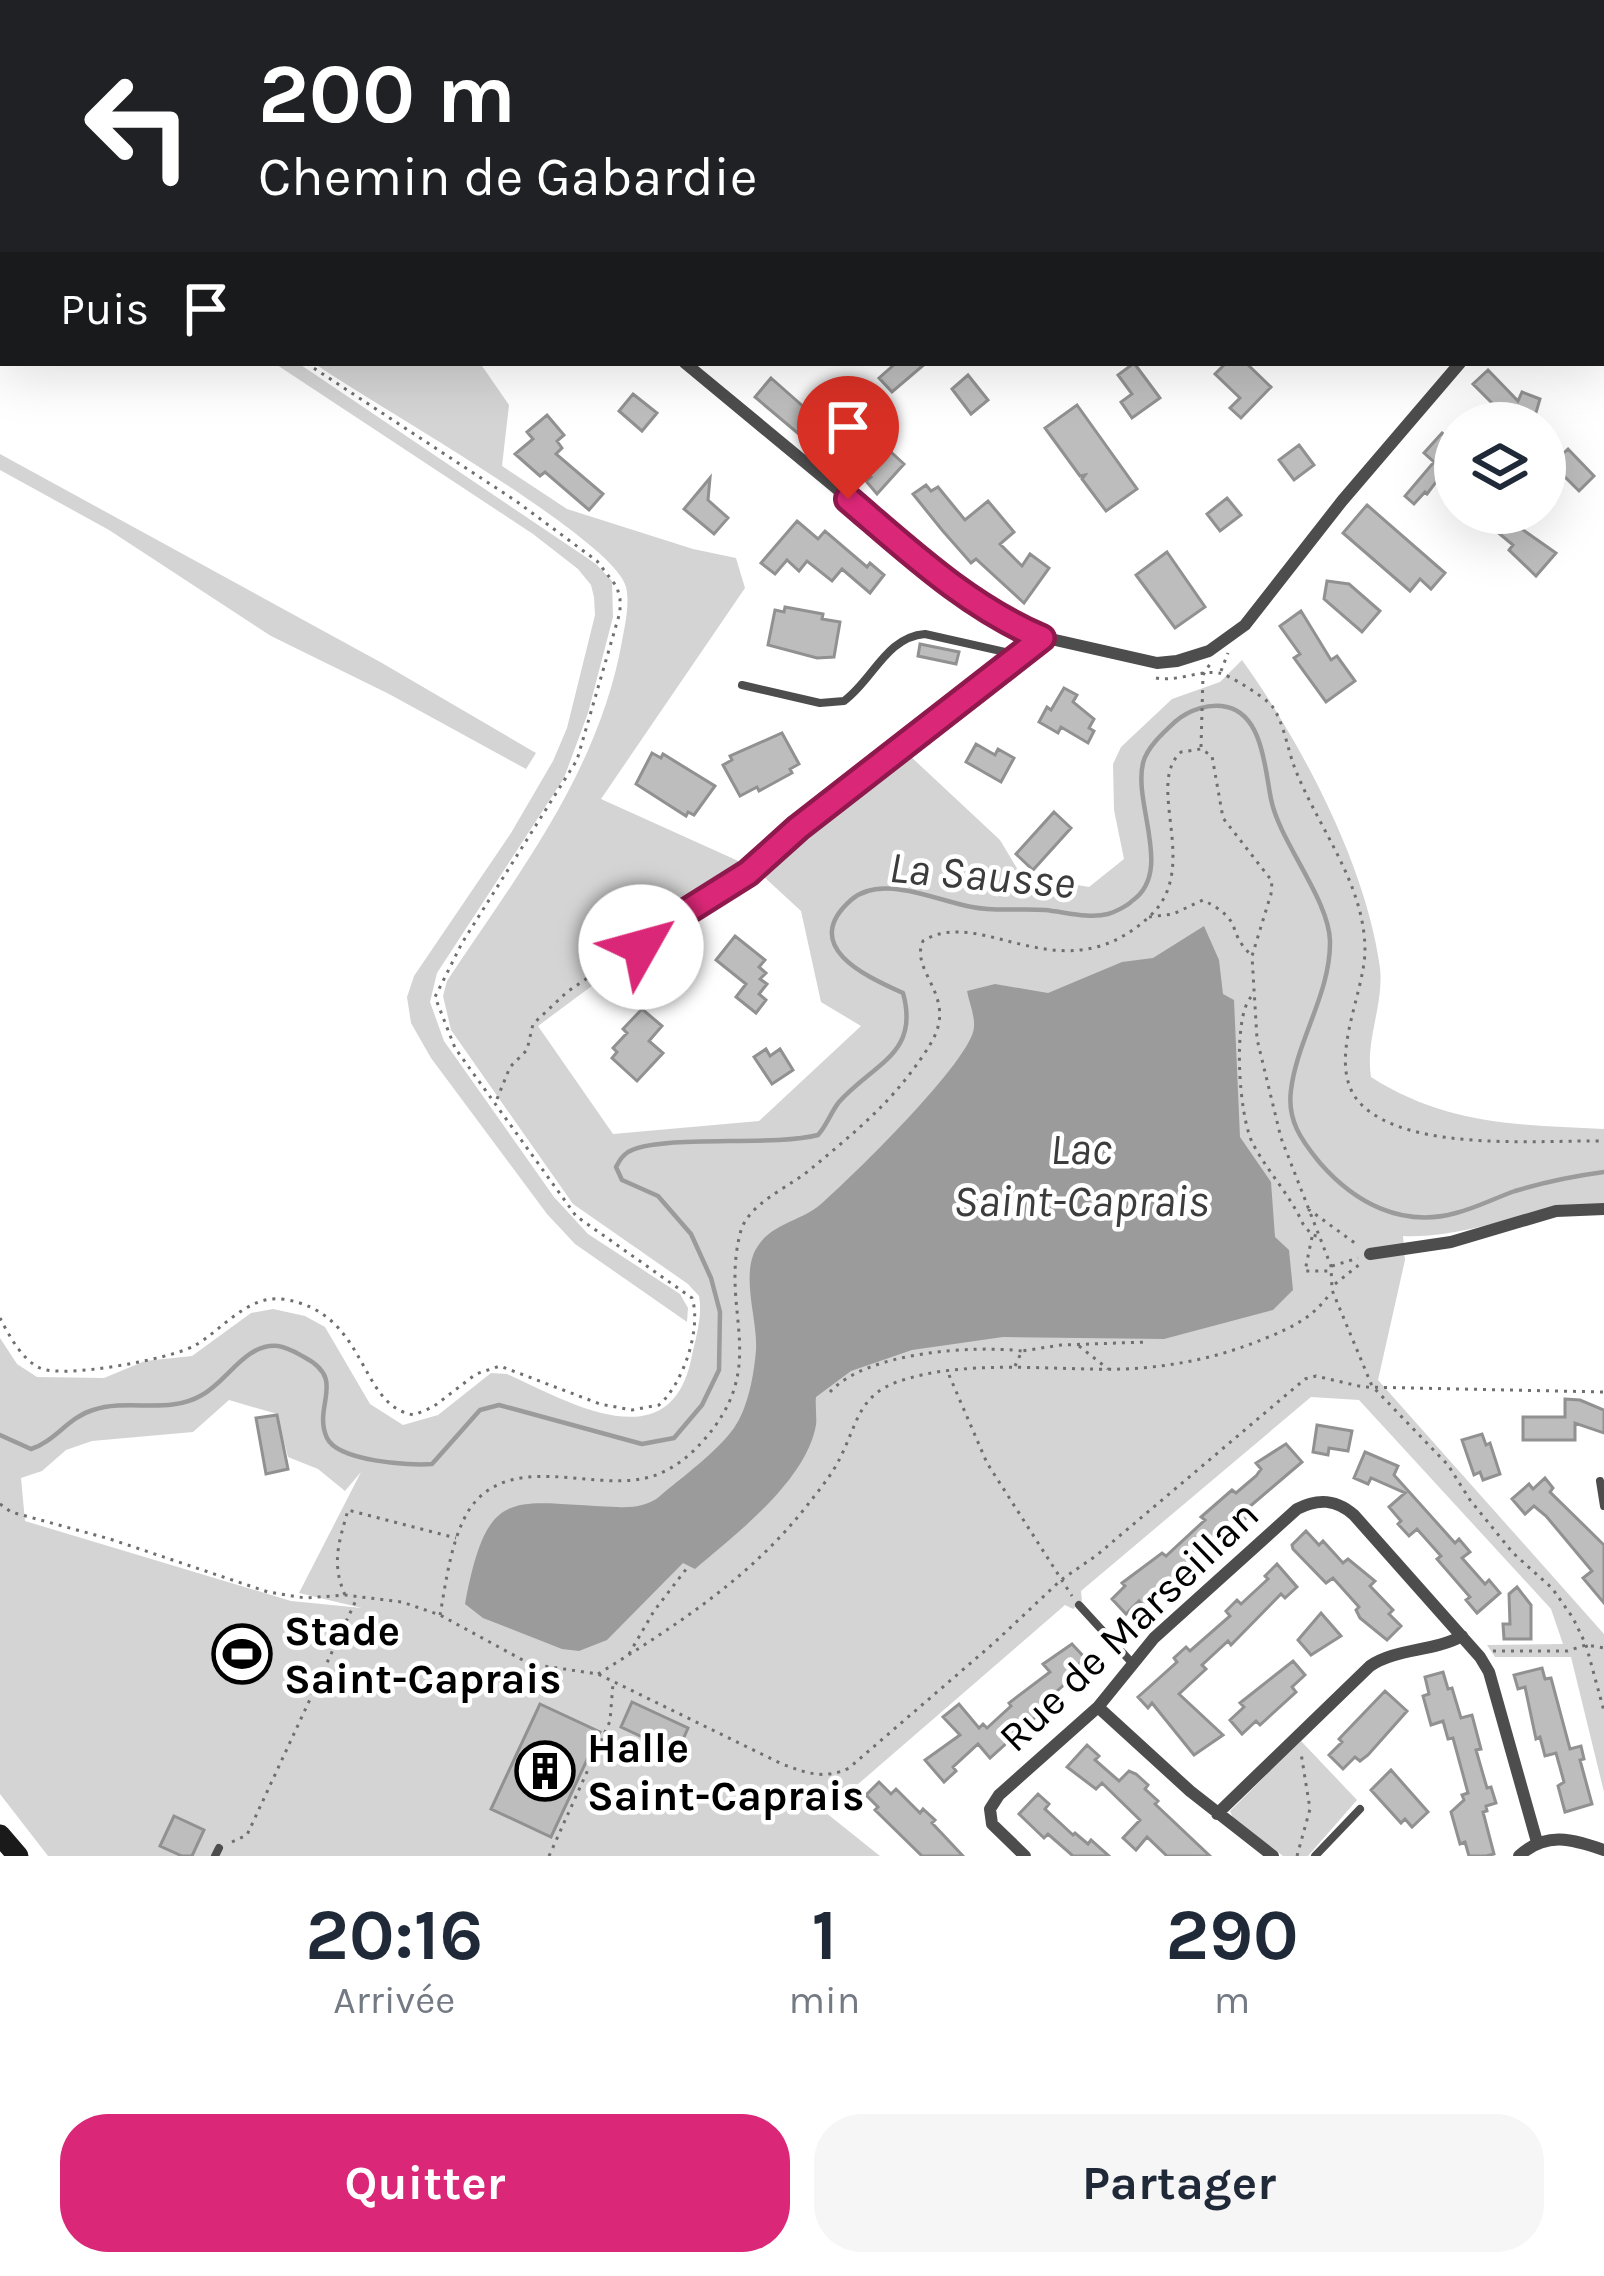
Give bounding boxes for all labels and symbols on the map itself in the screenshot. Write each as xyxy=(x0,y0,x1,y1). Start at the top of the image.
pin xyxy=(797,376,899,499)
water label: La Sausse xyxy=(887,841,1077,909)
position arrow xyxy=(578,884,704,1010)
water label: Lac Saint-Caprais xyxy=(953,1123,1209,1227)
street label: Rue de Marseillan xyxy=(989,1489,1269,1762)
place label: Stade Saint-Caprais xyxy=(284,1606,561,1704)
sports icon: Stade Saint-Caprais xyxy=(211,1623,273,1685)
place label: Halle Saint-Caprais xyxy=(587,1723,864,1821)
building icon: Halle Saint-Caprais xyxy=(514,1740,576,1802)

